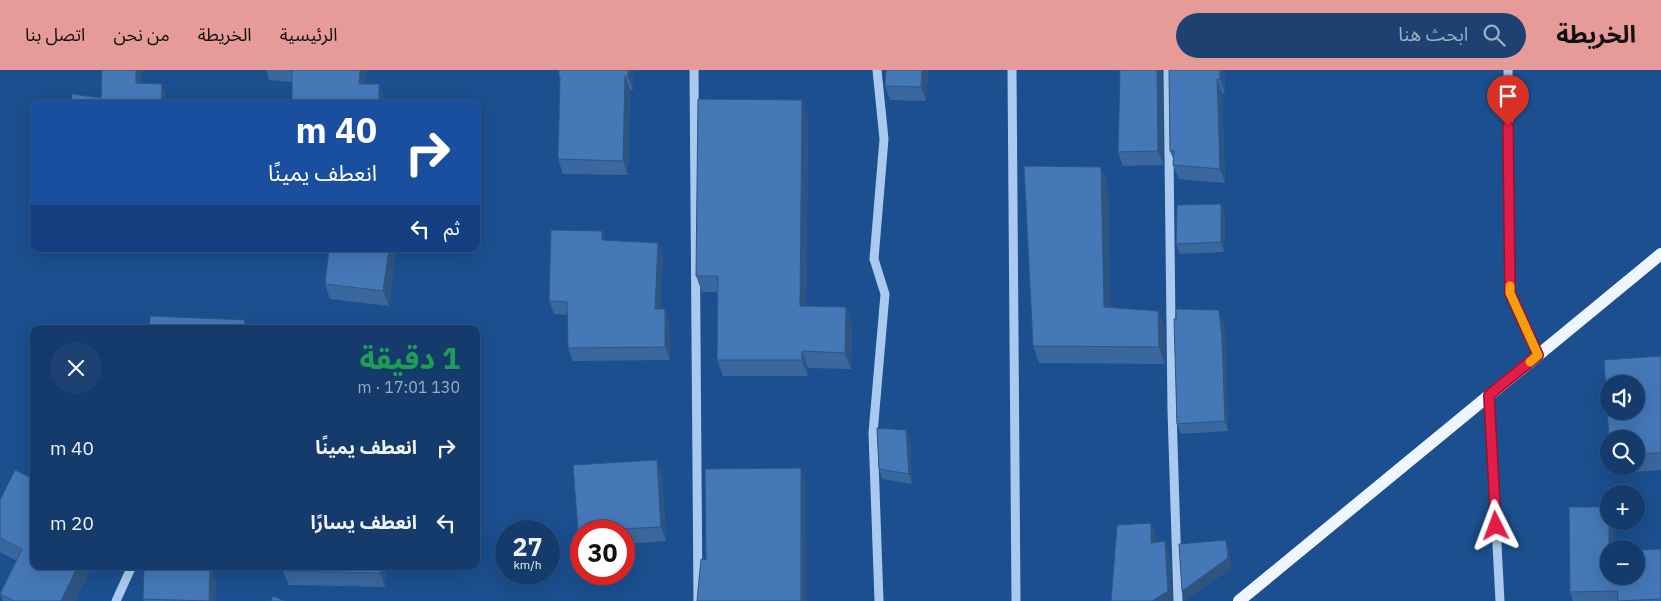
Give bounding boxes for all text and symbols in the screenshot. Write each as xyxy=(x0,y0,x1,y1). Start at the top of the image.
search box xyxy=(1176,13,1526,58)
text: الخريطة xyxy=(1556,18,1636,50)
icon: search xyxy=(1480,21,1508,49)
text: ابحث هنا xyxy=(1398,22,1468,46)
text: اتصل بنا xyxy=(25,23,85,46)
text: من نحن xyxy=(113,23,170,46)
text: الخريطة xyxy=(198,23,252,46)
text: الرئيسية xyxy=(280,23,338,46)
pin xyxy=(1487,75,1529,126)
icon: arrive xyxy=(1494,82,1522,110)
text: 40 m xyxy=(295,107,377,153)
icon: right xyxy=(395,120,460,185)
text: انعطف يمينًا xyxy=(268,158,377,187)
icon: left xyxy=(406,215,434,243)
text: ثم xyxy=(444,216,460,240)
text: 1 دقيقة xyxy=(359,338,460,377)
button: close xyxy=(50,342,102,394)
map controls xyxy=(1600,375,1645,585)
button: sound xyxy=(1600,375,1645,420)
text: 130 m · 17:01 xyxy=(358,377,460,397)
button: search xyxy=(1600,430,1645,475)
icon: right xyxy=(432,434,460,462)
text: انعطف يمينًا xyxy=(315,435,417,459)
text: 40 m xyxy=(50,436,94,460)
button: + xyxy=(1600,485,1645,530)
position arrow xyxy=(1469,499,1521,551)
icon: left xyxy=(432,509,460,537)
text: انعطف يسارًا xyxy=(310,510,417,534)
text: 20 m xyxy=(50,511,94,535)
speed limit sign: 30 xyxy=(570,520,635,585)
text: 27 xyxy=(512,530,543,563)
button: − xyxy=(1600,540,1645,585)
text: km/h xyxy=(513,557,542,572)

